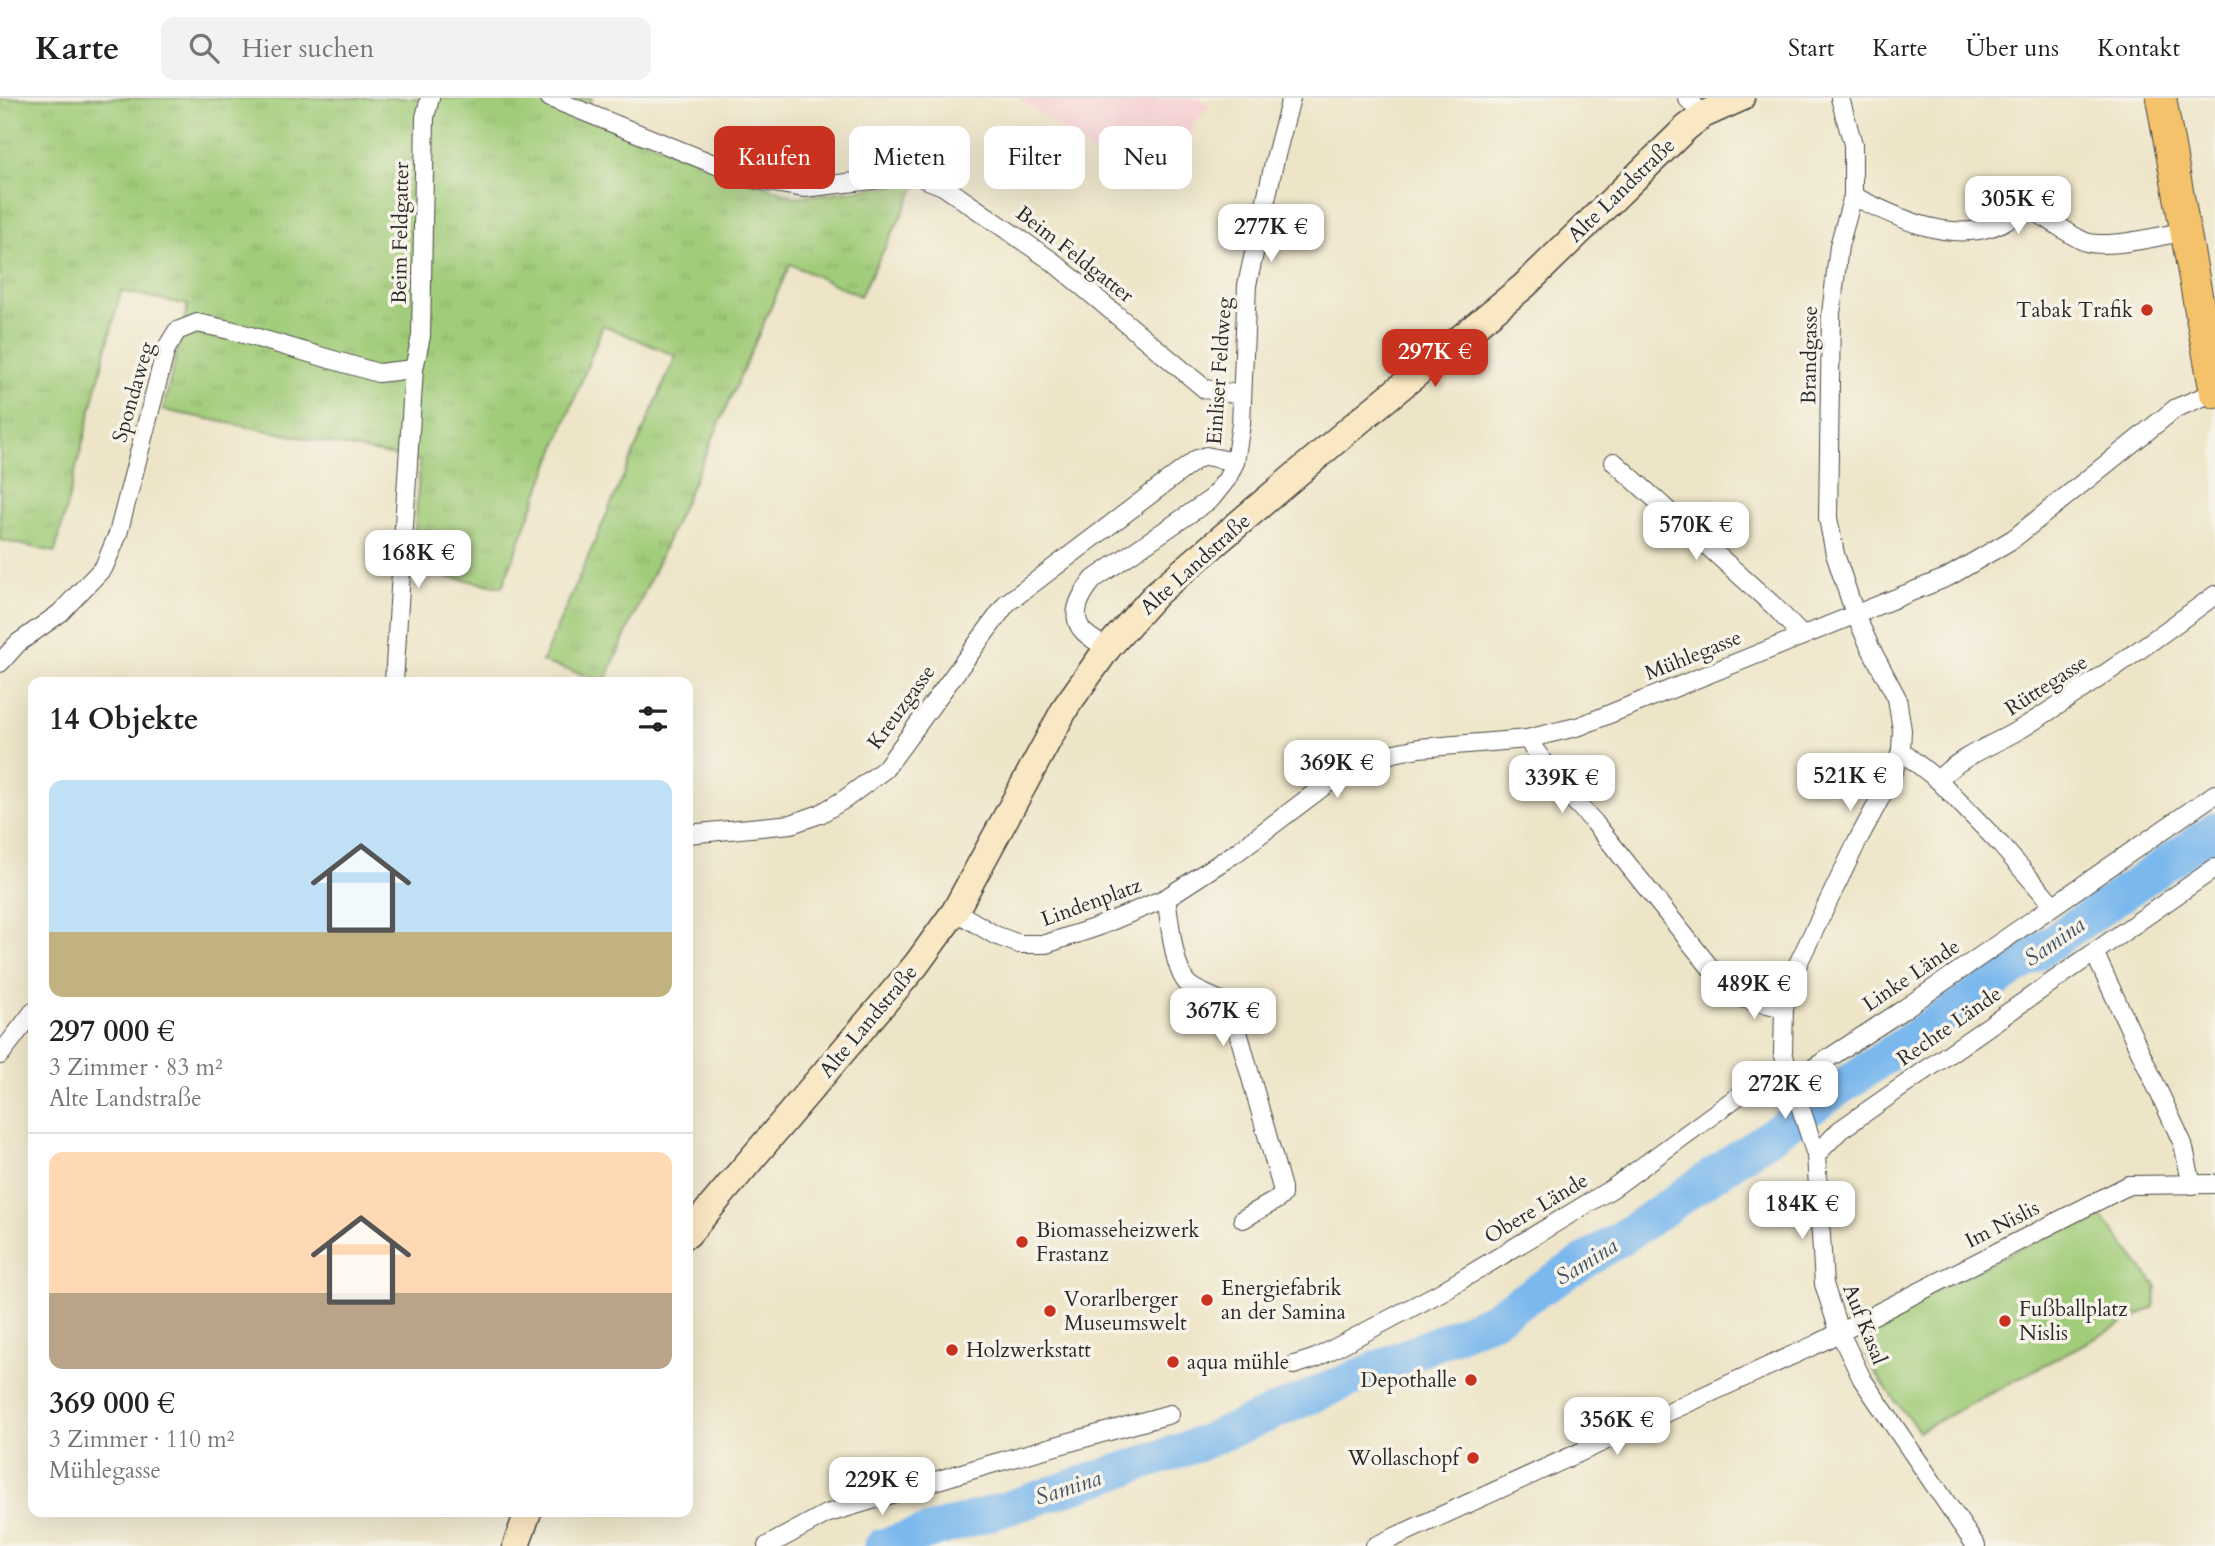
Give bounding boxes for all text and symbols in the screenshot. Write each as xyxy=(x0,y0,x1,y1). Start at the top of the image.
search box xyxy=(161,17,651,80)
text: Karte xyxy=(35,26,119,71)
icon: search xyxy=(185,29,223,67)
text: Hier suchen xyxy=(241,31,374,66)
text: Start xyxy=(1788,32,1834,65)
text: Karte xyxy=(1872,32,1928,65)
text: Über uns xyxy=(1966,32,2059,65)
text: Kontakt xyxy=(2097,32,2180,65)
chip: Kaufen xyxy=(714,126,835,189)
chip: Mieten xyxy=(849,126,970,189)
chip: Filter xyxy=(984,126,1085,189)
chip: Neu xyxy=(1099,126,1192,189)
street label: Alte Landstraße xyxy=(1561,131,1682,249)
street label: Beim Feldgatter xyxy=(385,161,416,304)
pin: 305K € xyxy=(1961,176,2075,236)
text: 305K € xyxy=(1981,183,2055,214)
street label: Beim Feldgatter xyxy=(1010,199,1140,310)
pin: 277K € xyxy=(1214,204,1328,264)
text: 277K € xyxy=(1234,211,1308,242)
street label: Einliser Feldweg xyxy=(1200,296,1239,446)
place label: Tabak Trafik xyxy=(2016,296,2134,325)
marker: Tabak Trafik xyxy=(2139,302,2155,318)
street label: Brandgasse xyxy=(1794,305,1825,405)
pin: 297K € xyxy=(1378,330,1492,389)
text: 297K € xyxy=(1398,336,1472,367)
street label: Spondaweg xyxy=(105,338,162,446)
pin: 570K € xyxy=(1639,503,1753,562)
street label: Alte Landstraße xyxy=(1134,507,1257,622)
text: 570K € xyxy=(1659,509,1733,540)
pin: 168K € xyxy=(361,531,475,590)
text: 168K € xyxy=(381,537,455,568)
street label: Mühlegasse xyxy=(1640,623,1746,688)
street label: Rüttegasse xyxy=(1999,648,2093,723)
street label: Kreuzgasse xyxy=(861,659,942,756)
text: 14 Objekte xyxy=(49,699,199,740)
icon: filters xyxy=(634,700,672,738)
pin: 369K € xyxy=(1280,740,1394,800)
text: 369K € xyxy=(1300,747,1374,778)
pin: 521K € xyxy=(1793,754,1907,813)
pin: 339K € xyxy=(1505,756,1619,815)
text: 521K € xyxy=(1813,760,1887,791)
text: 339K € xyxy=(1525,762,1599,793)
icon: home xyxy=(298,825,424,951)
street label: Lindenplatz xyxy=(1037,871,1146,934)
water label: Samina xyxy=(2017,909,2091,974)
street label: Linke Lände xyxy=(1857,932,1966,1019)
street label: Alte Landstraße xyxy=(812,959,924,1084)
pin: 489K € xyxy=(1697,962,1811,1021)
text: 489K € xyxy=(1717,968,1791,999)
street label: Rechte Lände xyxy=(1891,980,2007,1073)
pin: 367K € xyxy=(1166,988,1280,1048)
text: 367K € xyxy=(1186,995,1260,1026)
text: 297 000 € xyxy=(49,1011,175,1052)
text: 3 Zimmer · 83 m² xyxy=(49,1052,223,1083)
pin: 272K € xyxy=(1728,1062,1842,1121)
text: 272K € xyxy=(1748,1068,1822,1099)
text: Alte Landstraße xyxy=(49,1083,202,1114)
street label: Obere Lände xyxy=(1479,1166,1594,1251)
pin: 184K € xyxy=(1745,1182,1859,1241)
text: 184K € xyxy=(1765,1188,1839,1219)
street label: Im Nislis xyxy=(1960,1193,2044,1255)
icon: home xyxy=(298,1197,424,1323)
place label: Biomasseheizwerk Frastanz xyxy=(1036,1216,1200,1269)
water label: Samina xyxy=(1549,1230,1623,1293)
marker: Biomasseheizwerk Frastanz xyxy=(1014,1234,1030,1250)
place label: Energiefabrik an der Samina xyxy=(1221,1274,1346,1327)
street label: Auf Kasal xyxy=(1835,1280,1894,1369)
place label: Vorarlberger Museumswelt xyxy=(1064,1285,1187,1338)
marker: Energiefabrik an der Samina xyxy=(1199,1292,1215,1308)
place label: Fußballplatz Nislis xyxy=(2019,1295,2128,1348)
marker: Vorarlberger Museumswelt xyxy=(1042,1303,1058,1319)
marker: Fußballplatz Nislis xyxy=(1997,1313,2013,1329)
place label: Holzwerkstatt xyxy=(966,1336,1091,1365)
marker: Holzwerkstatt xyxy=(944,1342,960,1358)
place label: aqua mühle xyxy=(1187,1348,1289,1377)
marker: aqua mühle xyxy=(1165,1354,1181,1370)
place label: Depothalle xyxy=(1360,1366,1457,1395)
marker: Depothalle xyxy=(1463,1372,1479,1388)
text: 369 000 € xyxy=(49,1383,175,1424)
pin: 356K € xyxy=(1560,1398,1674,1457)
text: 356K € xyxy=(1580,1404,1654,1435)
text: 3 Zimmer · 110 m² xyxy=(49,1424,234,1455)
place label: Wollaschopf xyxy=(1347,1444,1463,1473)
marker: Wollaschopf xyxy=(1465,1450,1481,1466)
text: Mühlegasse xyxy=(49,1455,161,1486)
pin: 229K € xyxy=(825,1458,939,1517)
water label: Samina xyxy=(1031,1462,1105,1513)
text: 229K € xyxy=(845,1464,919,1495)

